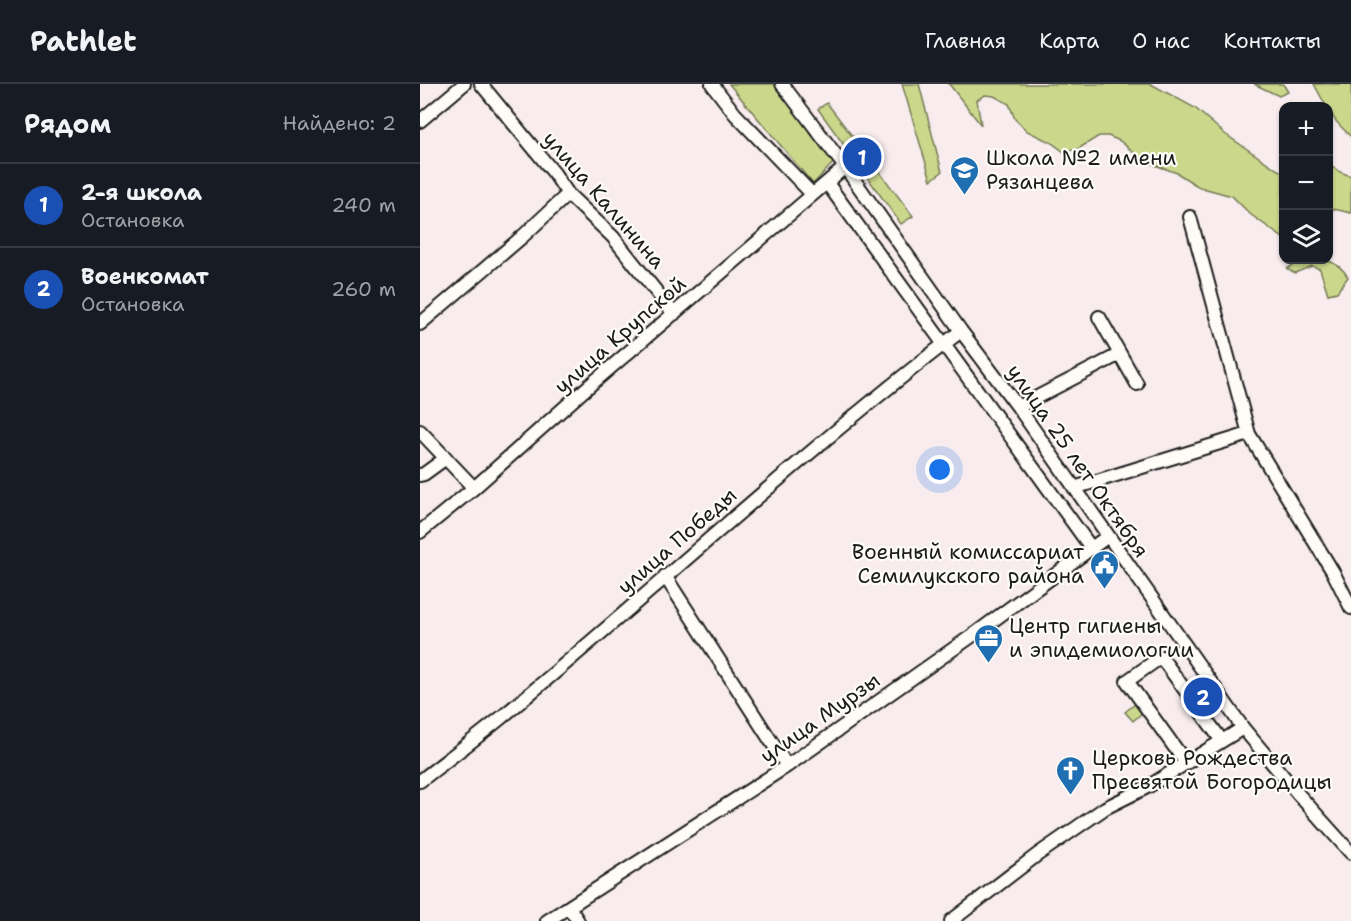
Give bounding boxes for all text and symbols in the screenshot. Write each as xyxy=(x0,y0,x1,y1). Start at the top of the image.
text: Pathlet xyxy=(30,22,137,60)
text: Главная xyxy=(925,27,1006,55)
text: Карта xyxy=(1039,27,1099,55)
text: О нас xyxy=(1132,27,1190,55)
text: Контакты xyxy=(1223,27,1321,55)
map controls xyxy=(1279,102,1333,264)
button: + xyxy=(1279,102,1333,156)
text: Рядом xyxy=(24,106,111,141)
text: Найдено: 2 xyxy=(283,110,396,136)
street label: улица Калинина xyxy=(537,125,671,275)
pin: 1 xyxy=(842,134,882,180)
place label: Школа №2 имени Рязанцева xyxy=(986,144,1177,196)
school or university icon: Школа №2 имени Рязанцева xyxy=(949,154,981,196)
button: − xyxy=(1279,156,1333,210)
text: 2-я школа xyxy=(81,178,202,207)
text: 1 xyxy=(39,192,48,218)
text: 240 m xyxy=(331,192,396,218)
text: Остановка xyxy=(81,207,185,233)
button: layers xyxy=(1279,210,1333,264)
text: Военкомат xyxy=(81,262,209,291)
street label: улица Крупской xyxy=(548,270,692,400)
text: 2 xyxy=(37,276,51,302)
text: 260 m xyxy=(331,276,396,302)
text: Остановка xyxy=(81,291,185,317)
street label: улица 25 лет Октября xyxy=(1001,359,1155,563)
your location xyxy=(925,455,954,484)
street label: улица Победы xyxy=(611,481,743,601)
place label: Военный комиссариат Семилукского района xyxy=(852,538,1084,590)
public building icon: Военный комиссариат Семилукского района xyxy=(1089,548,1121,590)
place label: Центр гигиены и эпидемиологии xyxy=(1009,612,1194,664)
office icon: Центр гигиены и эпидемиологии xyxy=(972,622,1004,664)
street label: улица Мурзы xyxy=(754,666,886,770)
pin: 2 xyxy=(1184,674,1222,720)
place label: Церковь Рождества Пресвятой Богородицы xyxy=(1092,744,1332,796)
church icon: Церковь Рождества Пресвятой Богородицы xyxy=(1055,754,1087,796)

